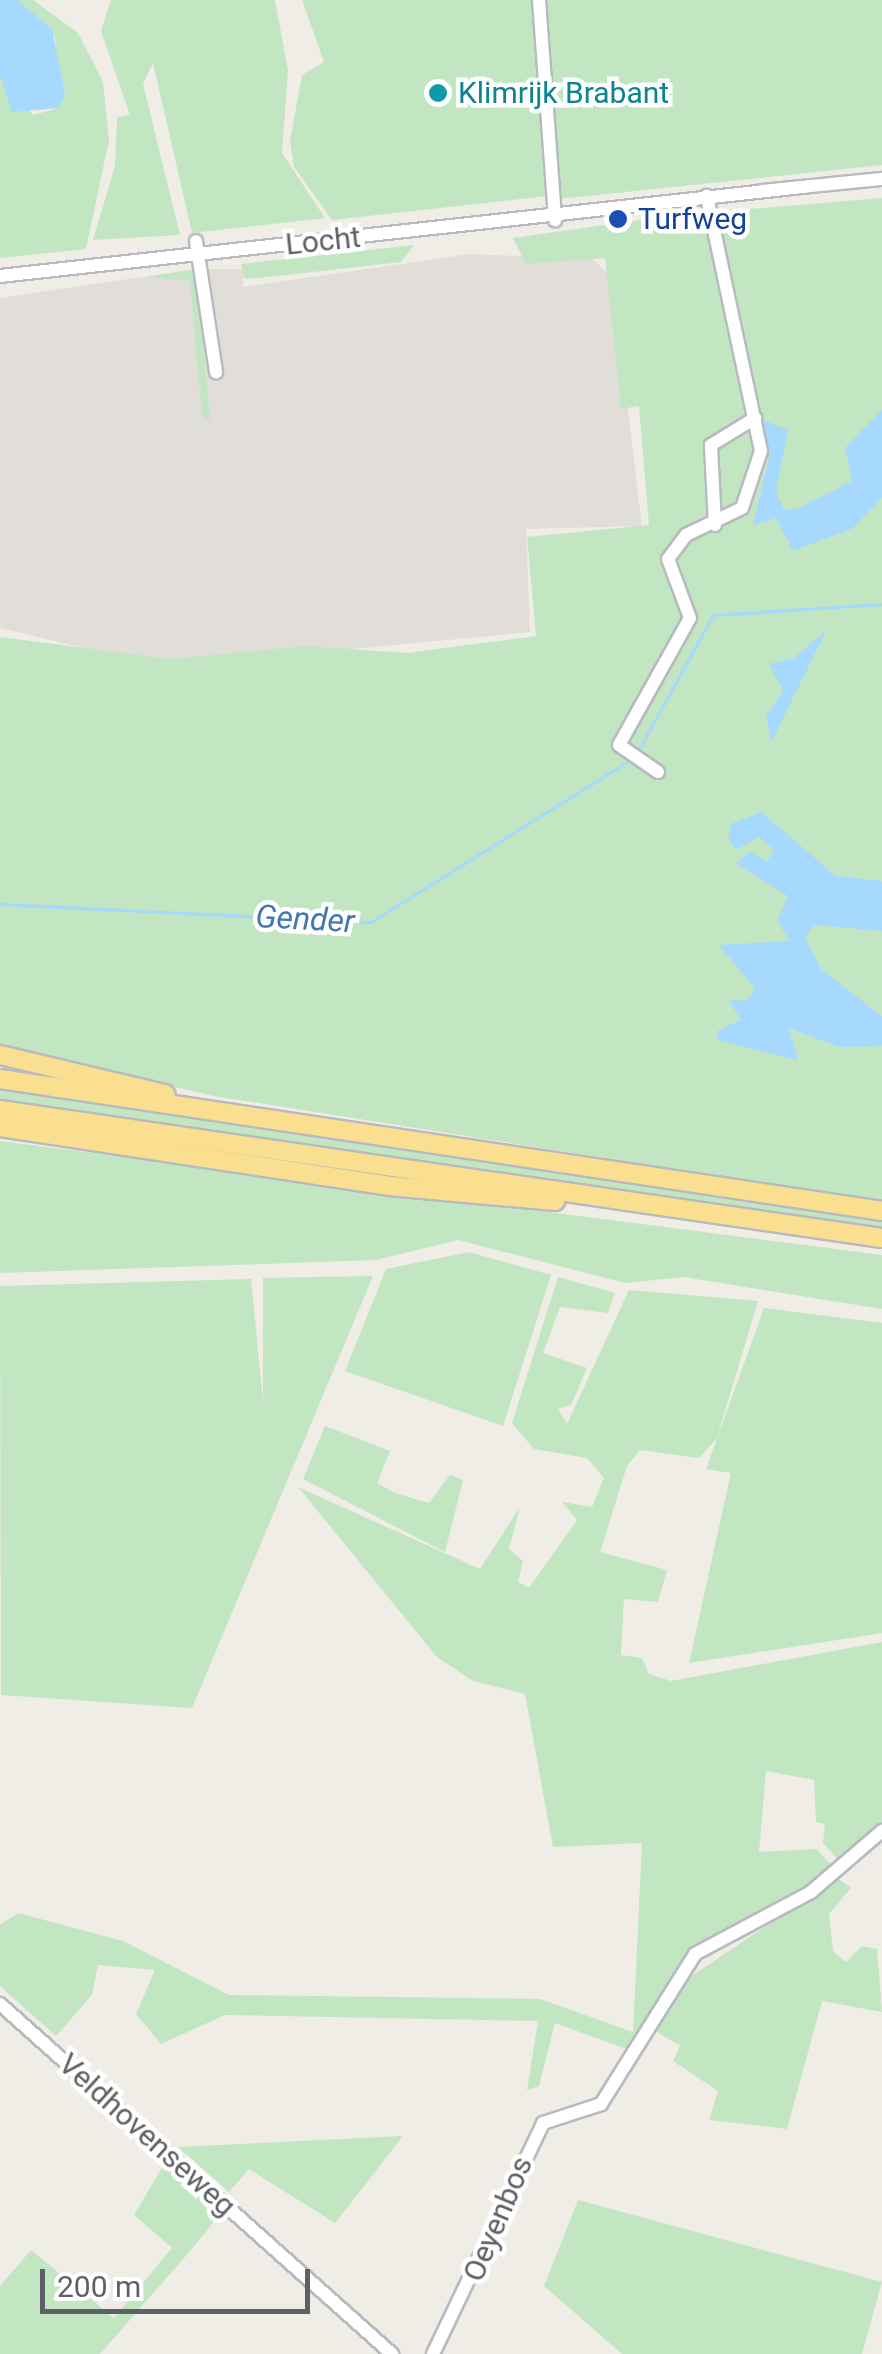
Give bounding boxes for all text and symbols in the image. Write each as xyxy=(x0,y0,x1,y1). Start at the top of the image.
place label: Klimrijk Brabant xyxy=(458,75,669,111)
marker: Klimrijk Brabant xyxy=(427,82,449,104)
place label: Turfweg xyxy=(638,201,747,237)
marker: Turfweg xyxy=(607,208,629,230)
street label: Locht xyxy=(284,219,362,263)
water label: Gender xyxy=(254,897,356,941)
street label: Veldhovenseweg xyxy=(51,2046,243,2224)
street label: Oeyenbos xyxy=(456,2151,540,2287)
scale bar xyxy=(45,2249,315,2311)
text: 200 m xyxy=(57,2269,141,2304)

